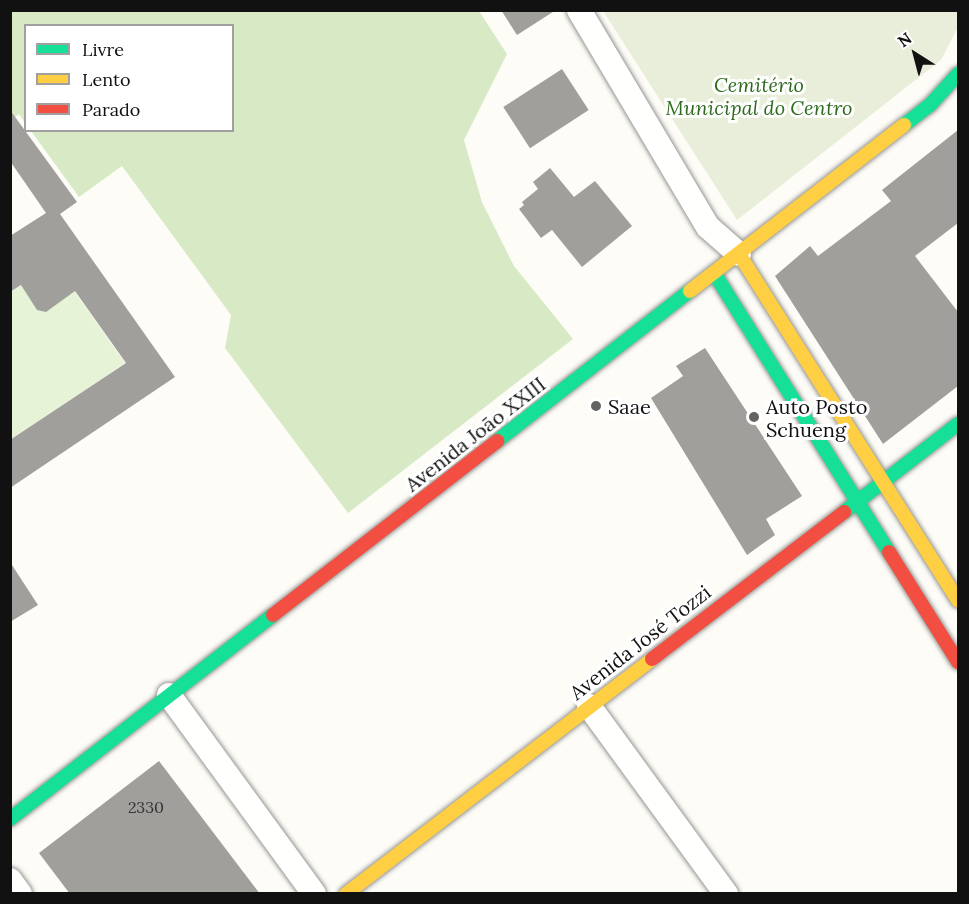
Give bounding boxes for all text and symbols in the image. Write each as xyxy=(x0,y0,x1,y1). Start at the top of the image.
legend xyxy=(24,24,234,132)
north arrow xyxy=(885,24,945,84)
text: N xyxy=(894,28,915,51)
text: Livre xyxy=(82,38,124,61)
text: Lento xyxy=(82,68,130,91)
park label: Cemitério Municipal do Centro xyxy=(666,72,852,119)
text: Parado xyxy=(82,98,140,121)
street label: Avenida João XXIII xyxy=(400,372,550,496)
place label: Saae xyxy=(608,394,651,418)
place label: Auto Posto Schueng xyxy=(766,394,867,441)
marker: Saae xyxy=(589,399,603,413)
marker: Auto Posto Schueng xyxy=(747,410,761,424)
street label: Avenida José Tozzi xyxy=(565,580,715,704)
house number: 2330 xyxy=(128,797,164,817)

